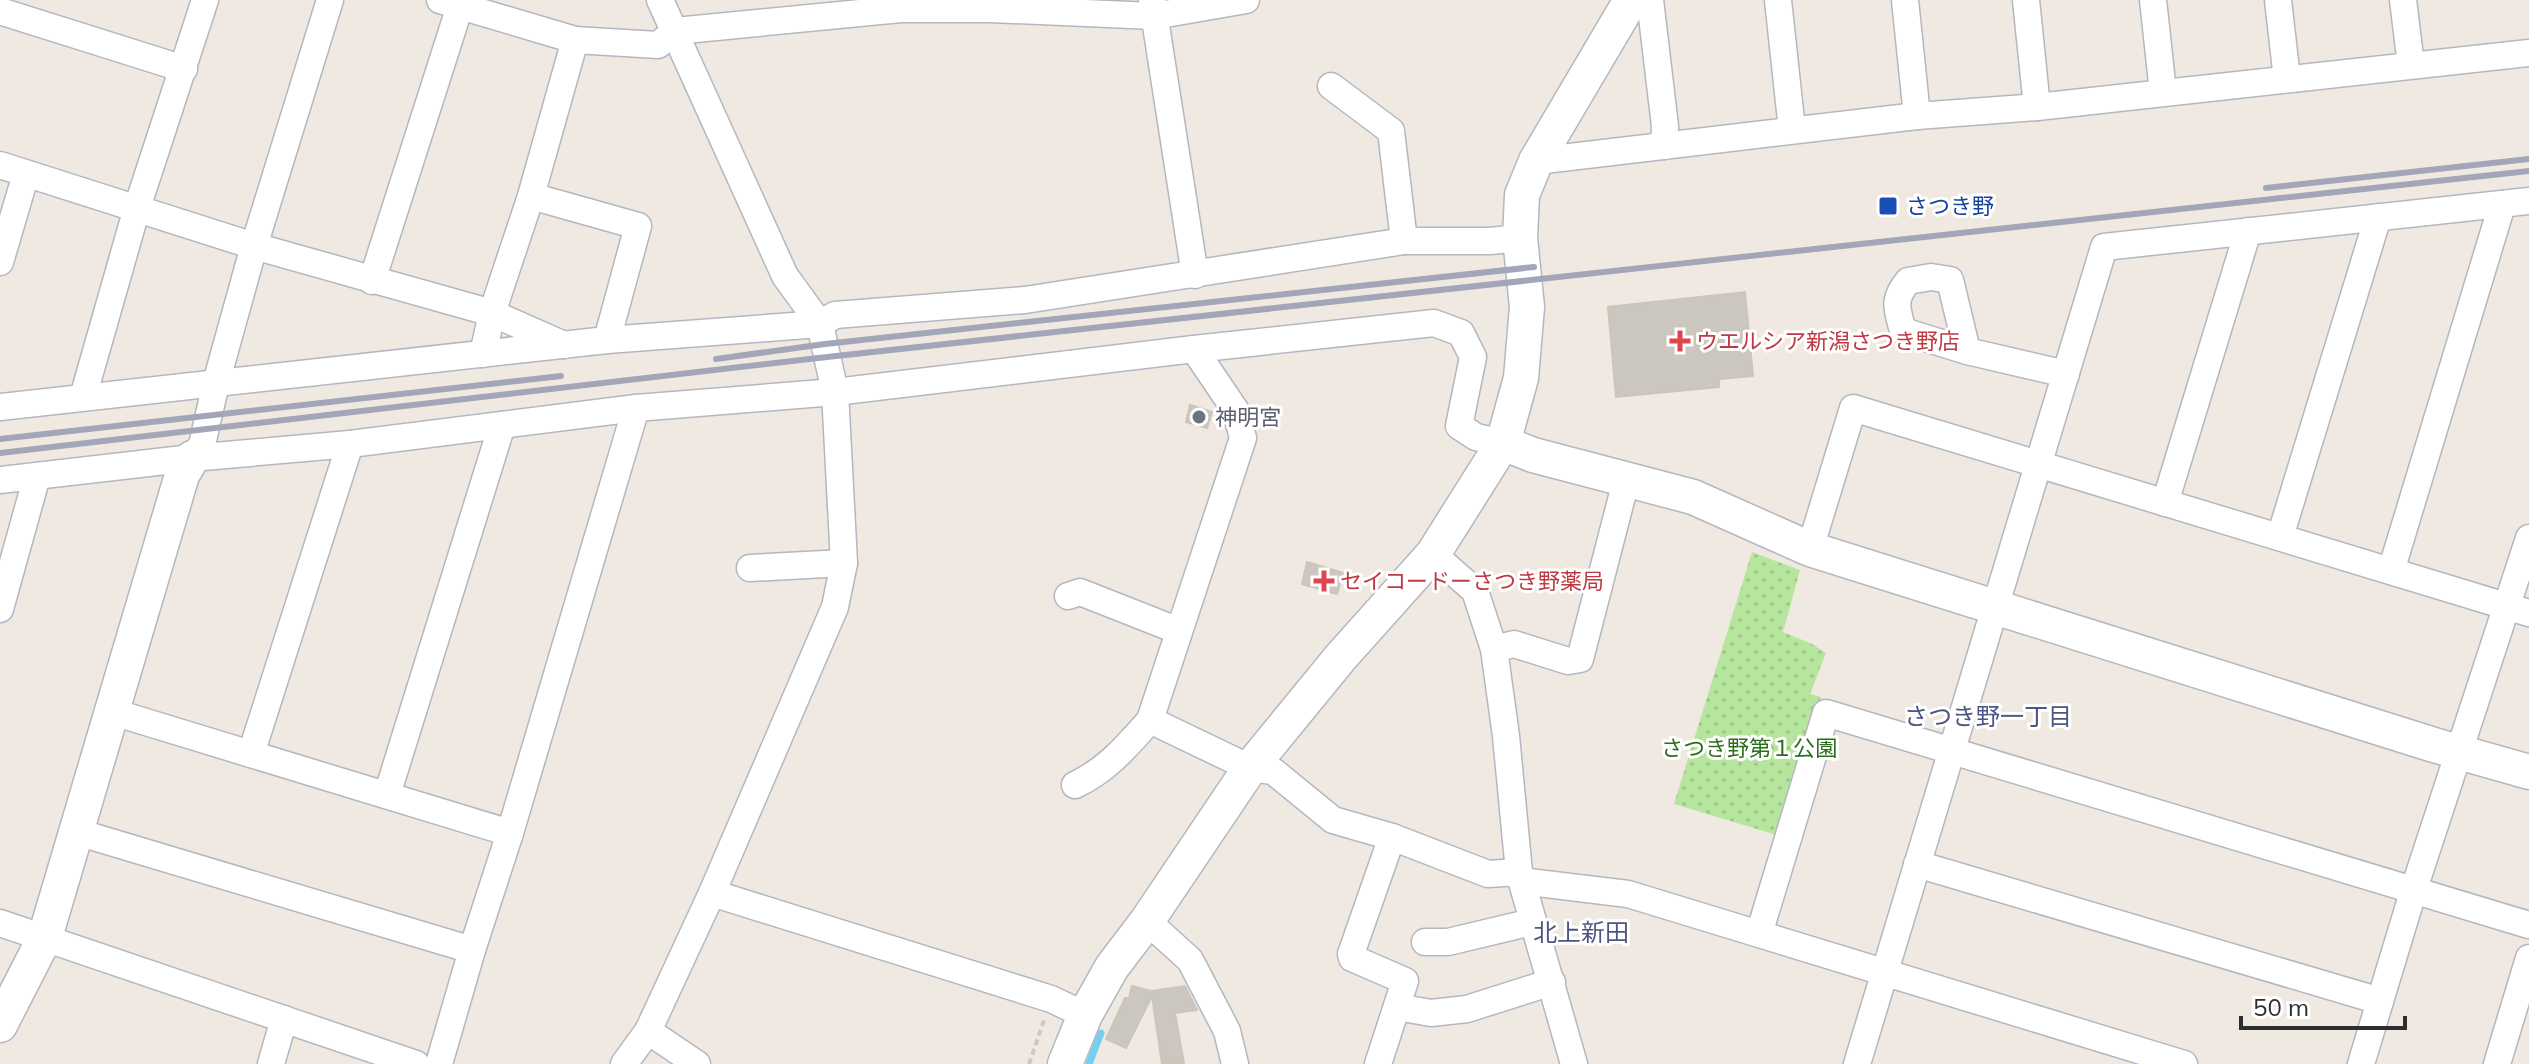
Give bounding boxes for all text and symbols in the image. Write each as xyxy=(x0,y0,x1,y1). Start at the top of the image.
place label: さつき野 xyxy=(1906,192,1994,220)
marker: さつき野 xyxy=(1877,195,1899,217)
place label: ウエルシア新潟さつき野店 xyxy=(1696,327,1960,355)
marker: ウエルシア新潟さつき野店 xyxy=(1671,332,1689,350)
place label: 神明宮 xyxy=(1215,403,1281,431)
marker: 神明宮 xyxy=(1190,408,1208,426)
place label: セイコードーさつき野薬局 xyxy=(1340,567,1604,595)
marker: セイコードーさつき野薬局 xyxy=(1315,572,1333,590)
district label: さつき野一丁目 xyxy=(1904,701,2072,731)
park label: さつき野第１公園 xyxy=(1661,734,1837,762)
district label: 北上新田 xyxy=(1533,917,1629,947)
scale bar xyxy=(2241,980,2405,1030)
text: 50 m xyxy=(2253,992,2309,1022)

